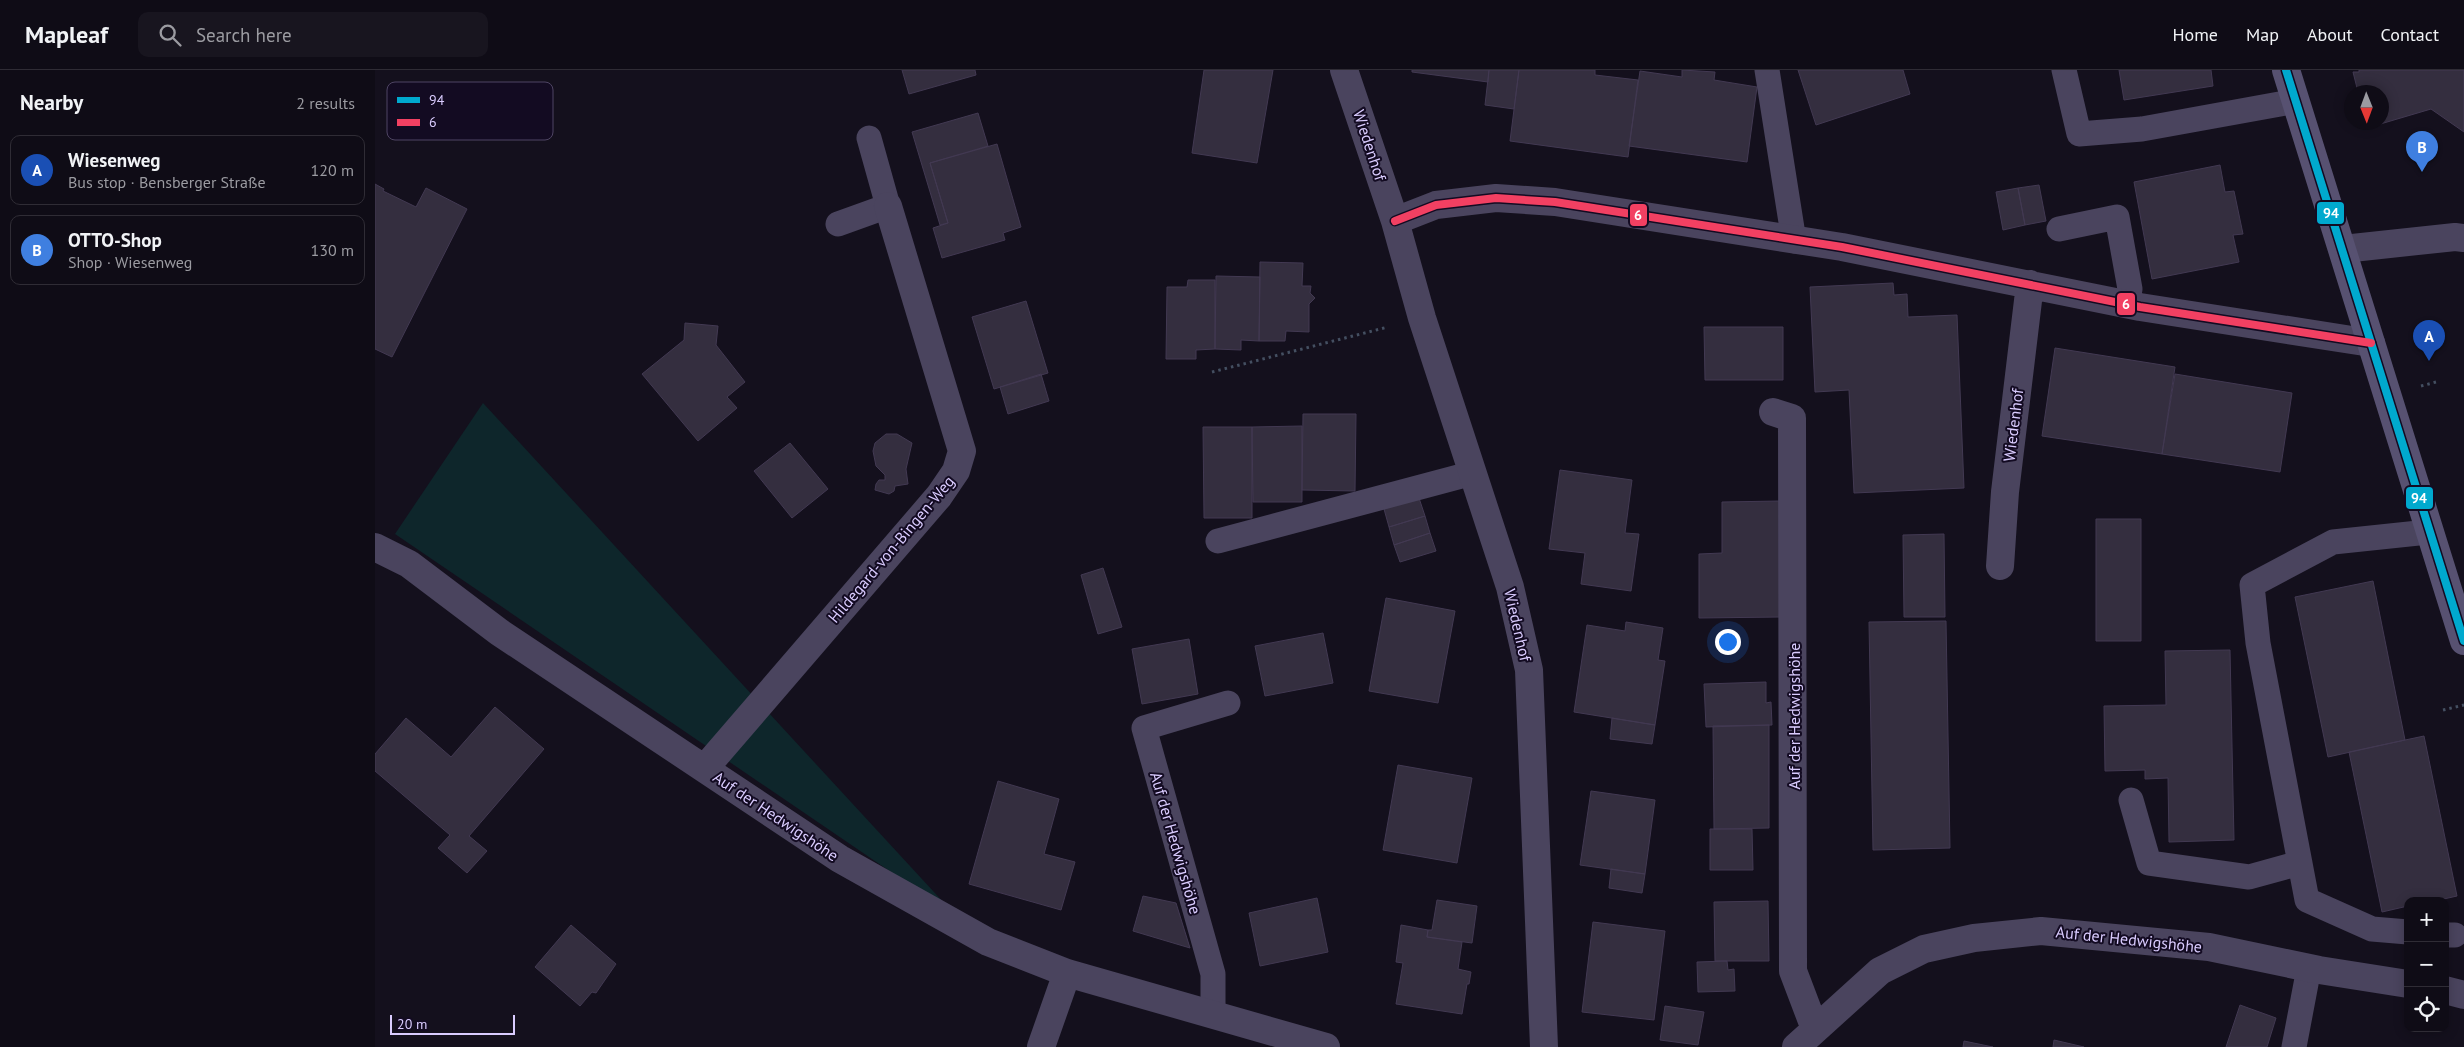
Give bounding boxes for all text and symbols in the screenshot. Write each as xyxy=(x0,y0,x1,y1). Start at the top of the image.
search box xyxy=(138,12,488,57)
text: Mapleaf xyxy=(25,19,108,50)
icon: search xyxy=(156,21,184,49)
text: Search here xyxy=(196,23,292,47)
text: Home xyxy=(2172,23,2218,46)
text: Map xyxy=(2246,23,2279,46)
text: About xyxy=(2307,23,2353,46)
text: Contact xyxy=(2381,23,2439,46)
legend xyxy=(387,82,553,140)
north arrow xyxy=(2344,85,2389,130)
text: Nearby xyxy=(20,89,83,116)
text: 94 xyxy=(429,91,445,109)
text: 2 results xyxy=(296,93,355,113)
street label: Wiedenhof xyxy=(1349,107,1391,184)
text: 6 xyxy=(429,113,437,131)
pin: B xyxy=(2406,131,2438,172)
text: Wiesenweg xyxy=(68,148,160,172)
text: A xyxy=(32,160,42,180)
text: 120 m xyxy=(311,160,354,180)
text: Bus stop · Bensberger Straße xyxy=(68,172,266,192)
line badge: 94 xyxy=(2316,201,2345,225)
line badge: 6 xyxy=(1629,203,1648,227)
text: 94 xyxy=(2323,204,2339,222)
text: 6 xyxy=(1634,206,1642,224)
text: OTTO-Shop xyxy=(68,228,162,252)
text: B xyxy=(32,240,42,260)
text: 130 m xyxy=(311,240,354,260)
text: Shop · Wiesenweg xyxy=(68,252,192,272)
line badge: 6 xyxy=(2116,292,2136,316)
text: 6 xyxy=(2122,295,2130,313)
pin: A xyxy=(2413,320,2445,361)
street label: Wiedenhof xyxy=(1999,386,2028,463)
street label: Hildegard-von-Bingen-Weg xyxy=(824,471,958,627)
line badge: 94 xyxy=(2405,486,2434,510)
text: 94 xyxy=(2411,489,2427,507)
street label: Wiedenhof xyxy=(1500,587,1536,664)
your location xyxy=(1715,629,1741,655)
street label: Auf der Hedwigshöhe xyxy=(1784,643,1804,789)
street label: Auf der Hedwigshöhe xyxy=(710,767,842,865)
street label: Auf der Hedwigshöhe xyxy=(1146,770,1206,916)
map controls xyxy=(2404,897,2449,1032)
button: + xyxy=(2404,897,2449,942)
street label: Auf der Hedwigshöhe xyxy=(2055,921,2203,957)
button: − xyxy=(2404,942,2449,987)
button: locate xyxy=(2404,987,2449,1032)
scale bar xyxy=(390,1012,515,1035)
text: 20 m xyxy=(397,1015,427,1033)

